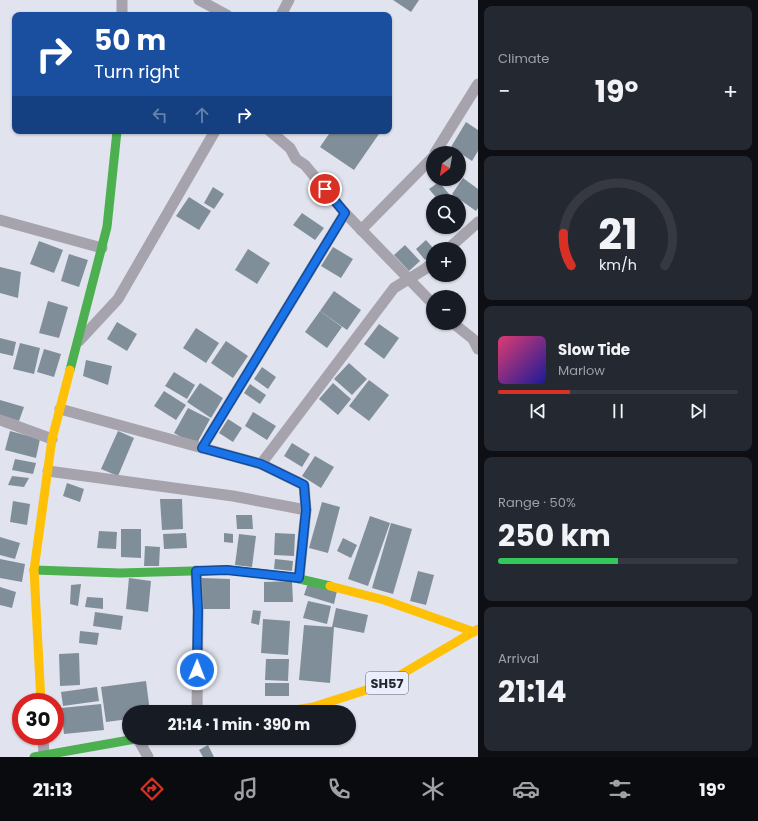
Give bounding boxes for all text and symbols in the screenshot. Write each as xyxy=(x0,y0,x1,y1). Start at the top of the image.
text: 50 m xyxy=(94,21,166,60)
icon: right xyxy=(28,28,80,80)
text: Climate xyxy=(498,49,549,68)
text: Turn right xyxy=(94,59,180,84)
text: 19° xyxy=(595,70,638,113)
text: − xyxy=(498,76,510,107)
text: + xyxy=(723,76,738,107)
icon: left xyxy=(149,104,171,126)
icon: ahead xyxy=(191,104,213,126)
icon: right xyxy=(233,104,255,126)
north arrow xyxy=(426,146,466,186)
map controls xyxy=(426,146,466,330)
pin xyxy=(308,172,342,206)
icon: arrive xyxy=(314,178,336,200)
button: search xyxy=(426,194,466,234)
text: 21 xyxy=(598,205,638,264)
button: + xyxy=(426,242,466,282)
text: km/h xyxy=(599,255,637,275)
button: − xyxy=(426,290,466,330)
text: Slow Tide xyxy=(558,339,630,360)
text: Marlow xyxy=(558,361,605,380)
icon: previous xyxy=(527,400,549,422)
icon: pause xyxy=(607,400,629,422)
icon: next xyxy=(687,400,709,422)
text: Range · 50% xyxy=(498,493,576,512)
text: 250 km xyxy=(498,514,611,557)
position arrow xyxy=(176,649,218,691)
text: Arrival xyxy=(498,649,539,668)
text: 21:14 xyxy=(498,670,567,713)
road number: SH57 xyxy=(366,672,408,694)
speed limit sign: 30 xyxy=(12,693,64,745)
text: 21:14 · 1 min · 390 m xyxy=(168,714,310,735)
icon: directions xyxy=(138,775,166,803)
icon: music xyxy=(232,775,260,803)
icon: phone xyxy=(325,775,353,803)
icon: climate xyxy=(419,775,447,803)
icon: car xyxy=(512,775,540,803)
icon: filters xyxy=(606,775,634,803)
text: 21:13 xyxy=(33,777,73,802)
text: 19° xyxy=(699,777,725,802)

